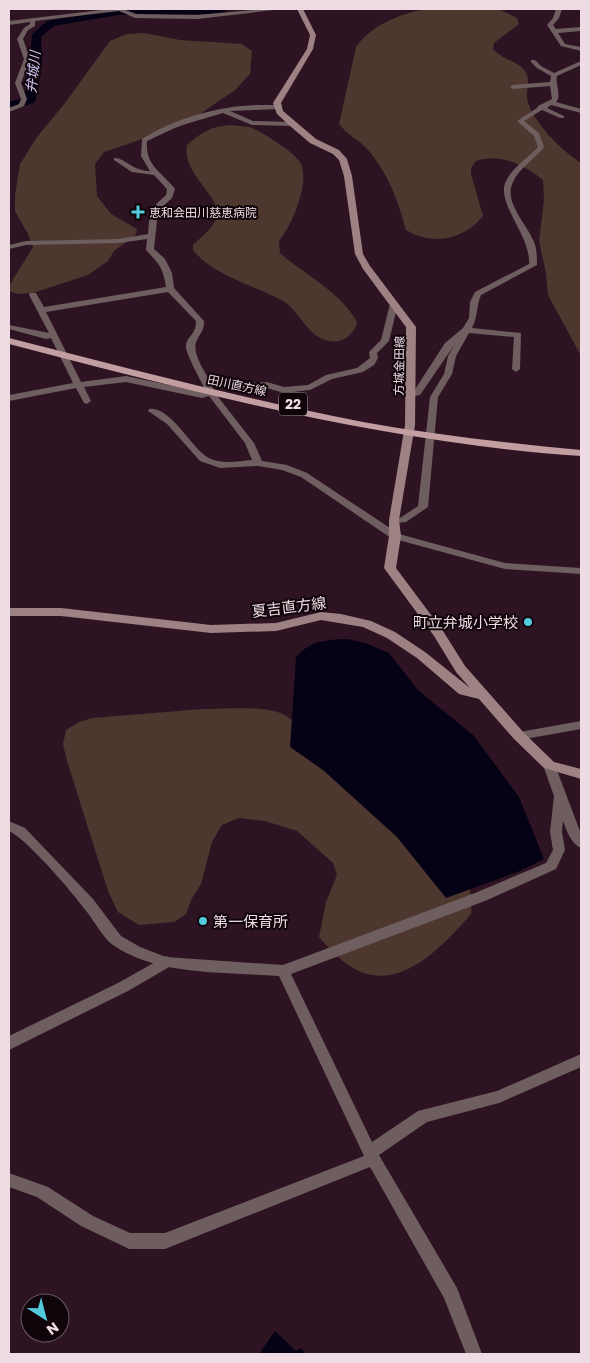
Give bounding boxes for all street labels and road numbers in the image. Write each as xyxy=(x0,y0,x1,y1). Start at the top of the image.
street label: 方城金田線 xyxy=(390,336,408,396)
street label: 田川直方線 xyxy=(206,370,268,400)
road number: 22 xyxy=(279,392,307,416)
street label: 夏吉直方線 xyxy=(250,592,328,622)

